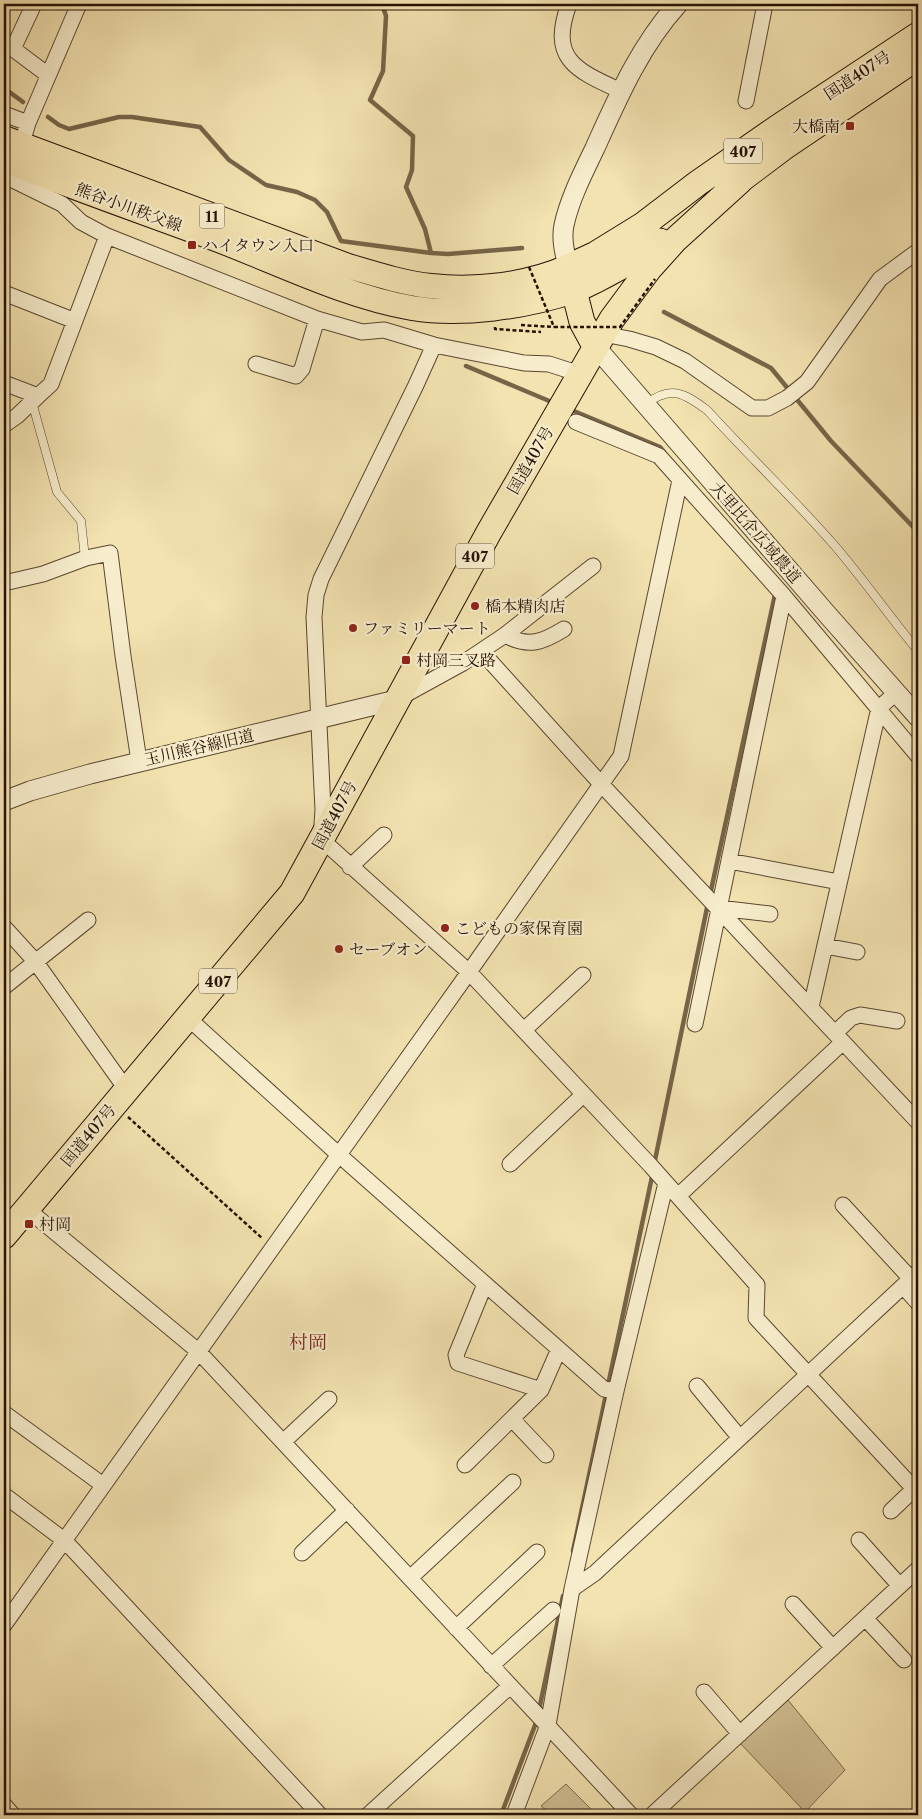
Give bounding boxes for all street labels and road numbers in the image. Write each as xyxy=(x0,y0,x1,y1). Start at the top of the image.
street label: 国道407号 xyxy=(820,46,894,104)
road number: 407 xyxy=(724,138,762,164)
street label: 熊谷小川秩父線 xyxy=(73,178,185,236)
road number: 11 xyxy=(200,204,224,228)
street label: 国道407号 xyxy=(503,422,557,498)
street label: 大里比企広域農道 xyxy=(706,477,806,587)
road number: 407 xyxy=(456,544,494,568)
street label: 玉川熊谷線旧道 xyxy=(142,725,256,769)
street label: 国道407号 xyxy=(307,777,361,853)
road number: 407 xyxy=(199,968,237,994)
street label: 国道407号 xyxy=(56,1100,120,1170)

